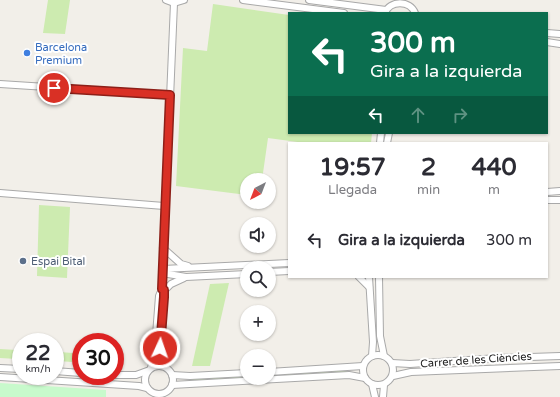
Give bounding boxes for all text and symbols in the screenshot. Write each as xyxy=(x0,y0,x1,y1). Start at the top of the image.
text: 300 m xyxy=(370,26,456,60)
icon: left xyxy=(304,28,356,80)
place label: Barcelona Premium xyxy=(35,41,87,67)
marker: Barcelona Premium xyxy=(22,48,32,58)
text: Gira a la izquierda xyxy=(370,60,522,82)
pin xyxy=(37,71,71,105)
icon: arrive xyxy=(43,77,65,99)
icon: left xyxy=(365,104,387,126)
icon: ahead xyxy=(407,104,429,126)
icon: right xyxy=(449,104,471,126)
text: 19:57 xyxy=(319,153,386,182)
text: 2 xyxy=(421,153,436,182)
text: 440 xyxy=(471,153,517,182)
north arrow xyxy=(240,173,276,209)
map controls xyxy=(240,173,276,385)
text: Llegada xyxy=(328,182,377,198)
text: min xyxy=(417,182,440,198)
text: m xyxy=(488,182,500,198)
button: sound xyxy=(240,217,276,253)
icon: left xyxy=(304,229,326,251)
text: Gira a la izquierda xyxy=(338,231,465,249)
text: 300 m xyxy=(486,231,532,249)
place label: Espai Bital xyxy=(31,255,85,268)
marker: Espai Bital xyxy=(18,256,28,266)
button: search xyxy=(240,261,276,297)
button: + xyxy=(240,305,276,341)
position arrow xyxy=(139,327,181,369)
speed limit sign: 30 xyxy=(72,333,124,385)
text: 22 xyxy=(25,342,51,366)
button: − xyxy=(240,349,276,385)
street label: Carrer de les Ciències xyxy=(420,350,532,370)
text: km/h xyxy=(25,363,51,375)

